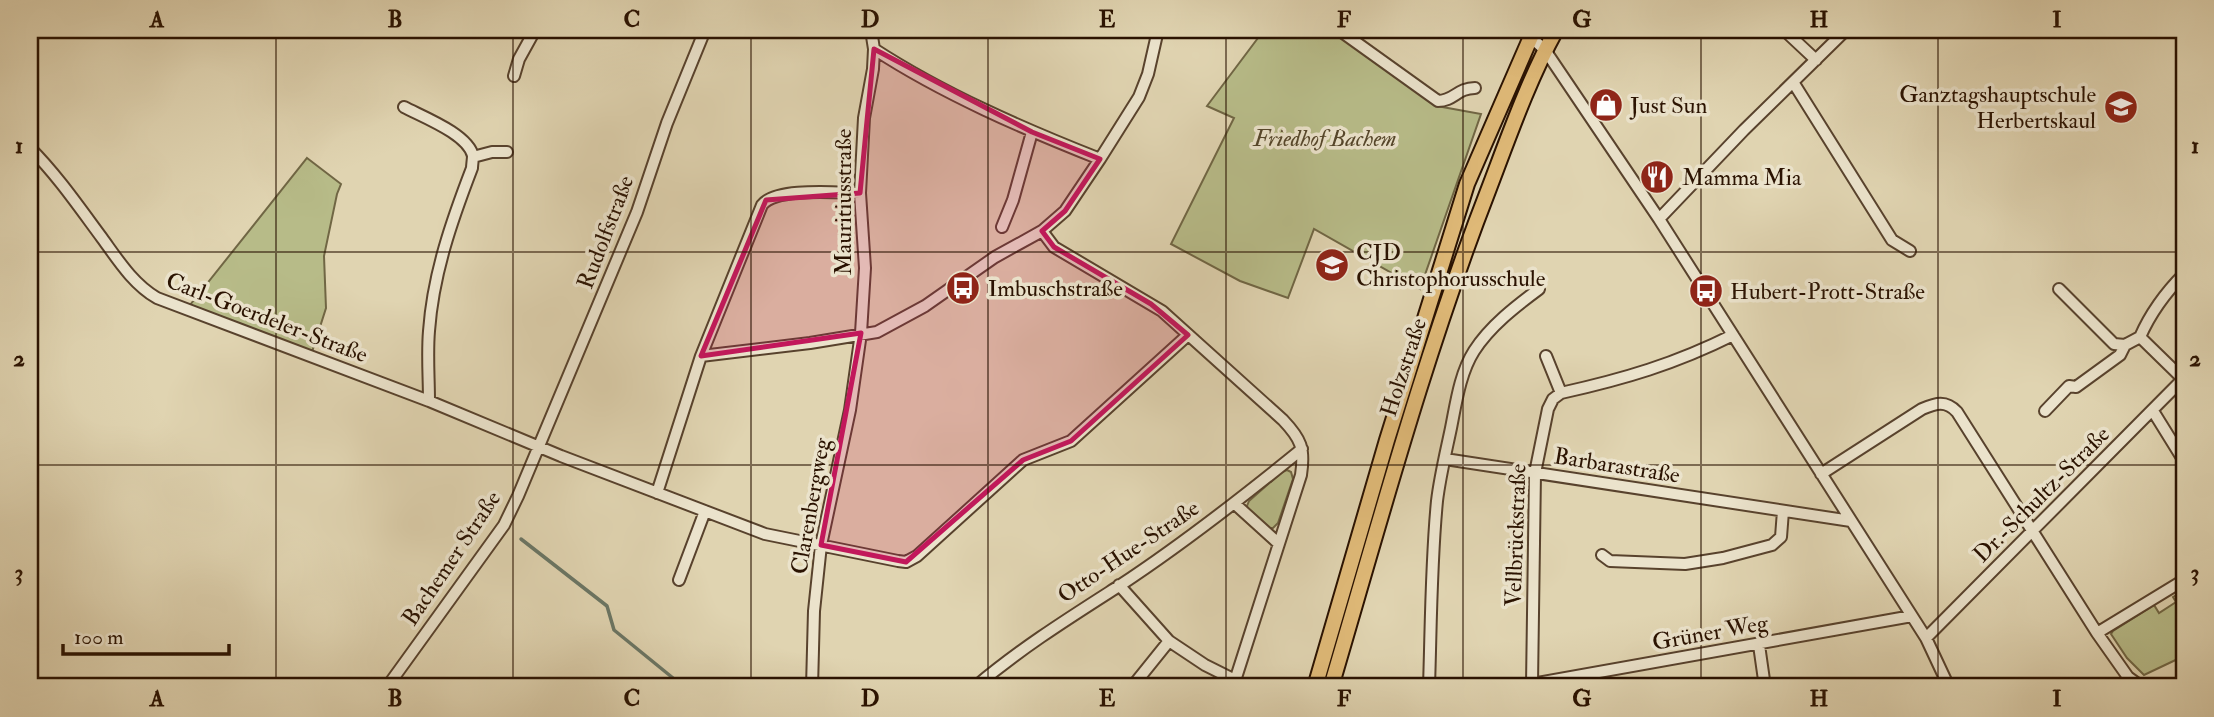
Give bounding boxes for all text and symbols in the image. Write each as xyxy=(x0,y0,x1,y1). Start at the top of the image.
text: A xyxy=(149,5,165,34)
text: B xyxy=(387,5,403,34)
text: C xyxy=(624,5,640,34)
text: D xyxy=(861,5,879,34)
text: E xyxy=(1099,5,1116,34)
text: F xyxy=(1337,5,1352,34)
text: G xyxy=(1572,5,1592,34)
text: H xyxy=(1810,5,1829,34)
text: I xyxy=(2052,5,2062,34)
place label: Ganztagshauptschule Herbertskaul xyxy=(1899,80,2096,135)
shop icon: Just Sun xyxy=(1587,86,1625,124)
school or university icon: Ganztagshauptschule Herbertskaul xyxy=(2102,88,2140,126)
place label: Just Sun xyxy=(1629,91,1708,120)
park label: Friedhof Bachem xyxy=(1253,124,1396,153)
street label: Mauritiusstraße xyxy=(829,128,858,275)
text: 1 xyxy=(15,131,23,160)
text: 1 xyxy=(2191,131,2199,160)
restaurant icon: Mamma Mia xyxy=(1638,158,1676,196)
place label: Mamma Mia xyxy=(1682,163,1802,192)
street label: Rudolfstraße xyxy=(571,171,640,293)
place label: CJD Christophorusschule xyxy=(1356,238,1546,294)
school or university icon: CJD Christophorusschule xyxy=(1313,246,1351,284)
street label: Carl-Goerdeler-Straße xyxy=(162,266,372,369)
bus stop icon: Imbuschstraße xyxy=(944,269,982,307)
bus stop icon: Hubert-Prott-Straße xyxy=(1687,272,1725,310)
place label: Imbuschstraße xyxy=(988,274,1123,303)
place label: Hubert-Prott-Straße xyxy=(1730,277,1925,306)
street label: Holzstraße xyxy=(1374,314,1433,420)
text: 2 xyxy=(13,344,25,373)
text: 2 xyxy=(2189,344,2201,373)
street label: Dr.-Schultz-Straße xyxy=(1967,420,2116,569)
street label: Clarenbergweg xyxy=(784,435,837,576)
street label: Barbarastraße xyxy=(1552,441,1682,490)
street label: Vellbrückstraße xyxy=(1499,463,1532,607)
street label: Bachemer Straße xyxy=(396,485,507,631)
street label: Otto-Hue-Straße xyxy=(1052,493,1205,609)
text: 3 xyxy=(15,558,23,587)
text: 3 xyxy=(2191,558,2199,587)
street label: Grüner Weg xyxy=(1650,608,1771,657)
scale bar xyxy=(63,612,229,656)
text: 100 m xyxy=(74,624,124,651)
text: A xyxy=(149,684,165,713)
text: B xyxy=(387,684,403,713)
text: C xyxy=(624,684,640,713)
text: D xyxy=(861,684,879,713)
text: E xyxy=(1099,684,1116,713)
text: F xyxy=(1337,684,1352,713)
text: G xyxy=(1572,684,1592,713)
text: H xyxy=(1810,684,1829,713)
text: I xyxy=(2052,684,2062,713)

